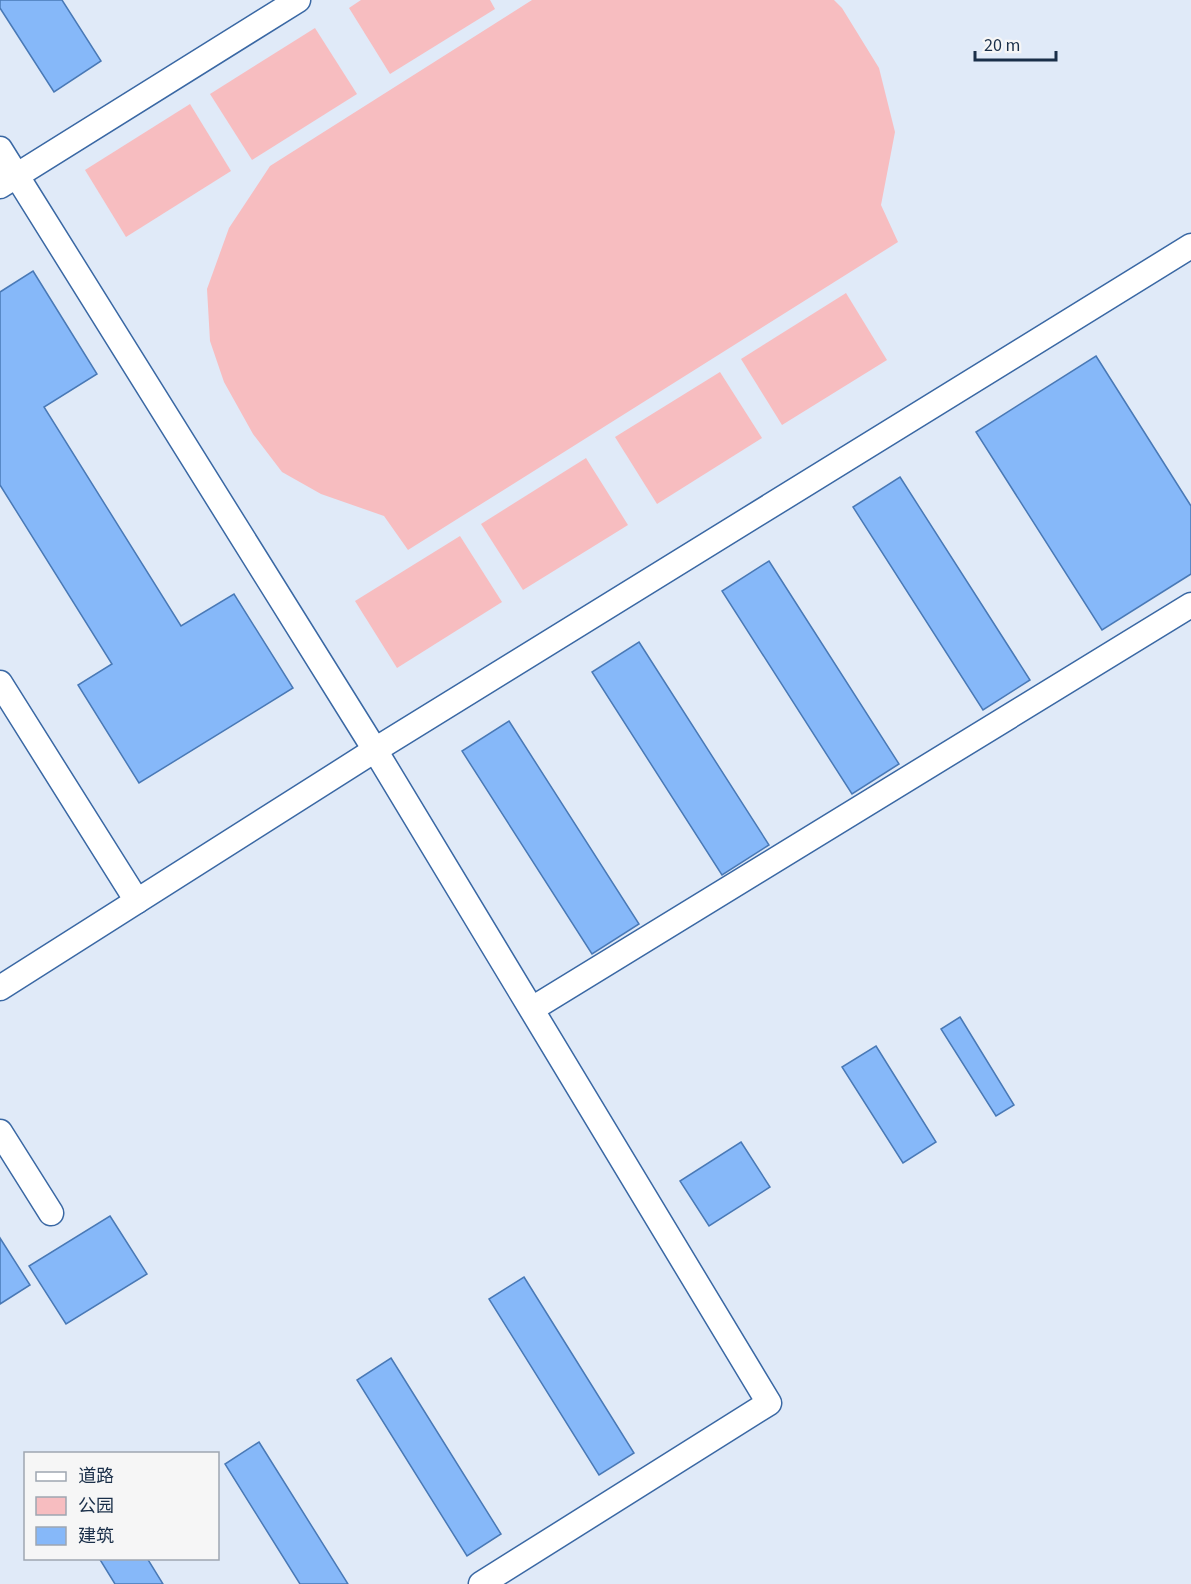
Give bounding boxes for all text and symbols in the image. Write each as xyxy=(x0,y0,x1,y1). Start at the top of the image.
scale bar xyxy=(975,24,1056,62)
text: 20 m xyxy=(984,33,1020,58)
legend xyxy=(24,1452,219,1560)
text: 道路 xyxy=(78,1464,114,1489)
text: 公园 xyxy=(78,1494,114,1519)
text: 建筑 xyxy=(78,1524,114,1549)

